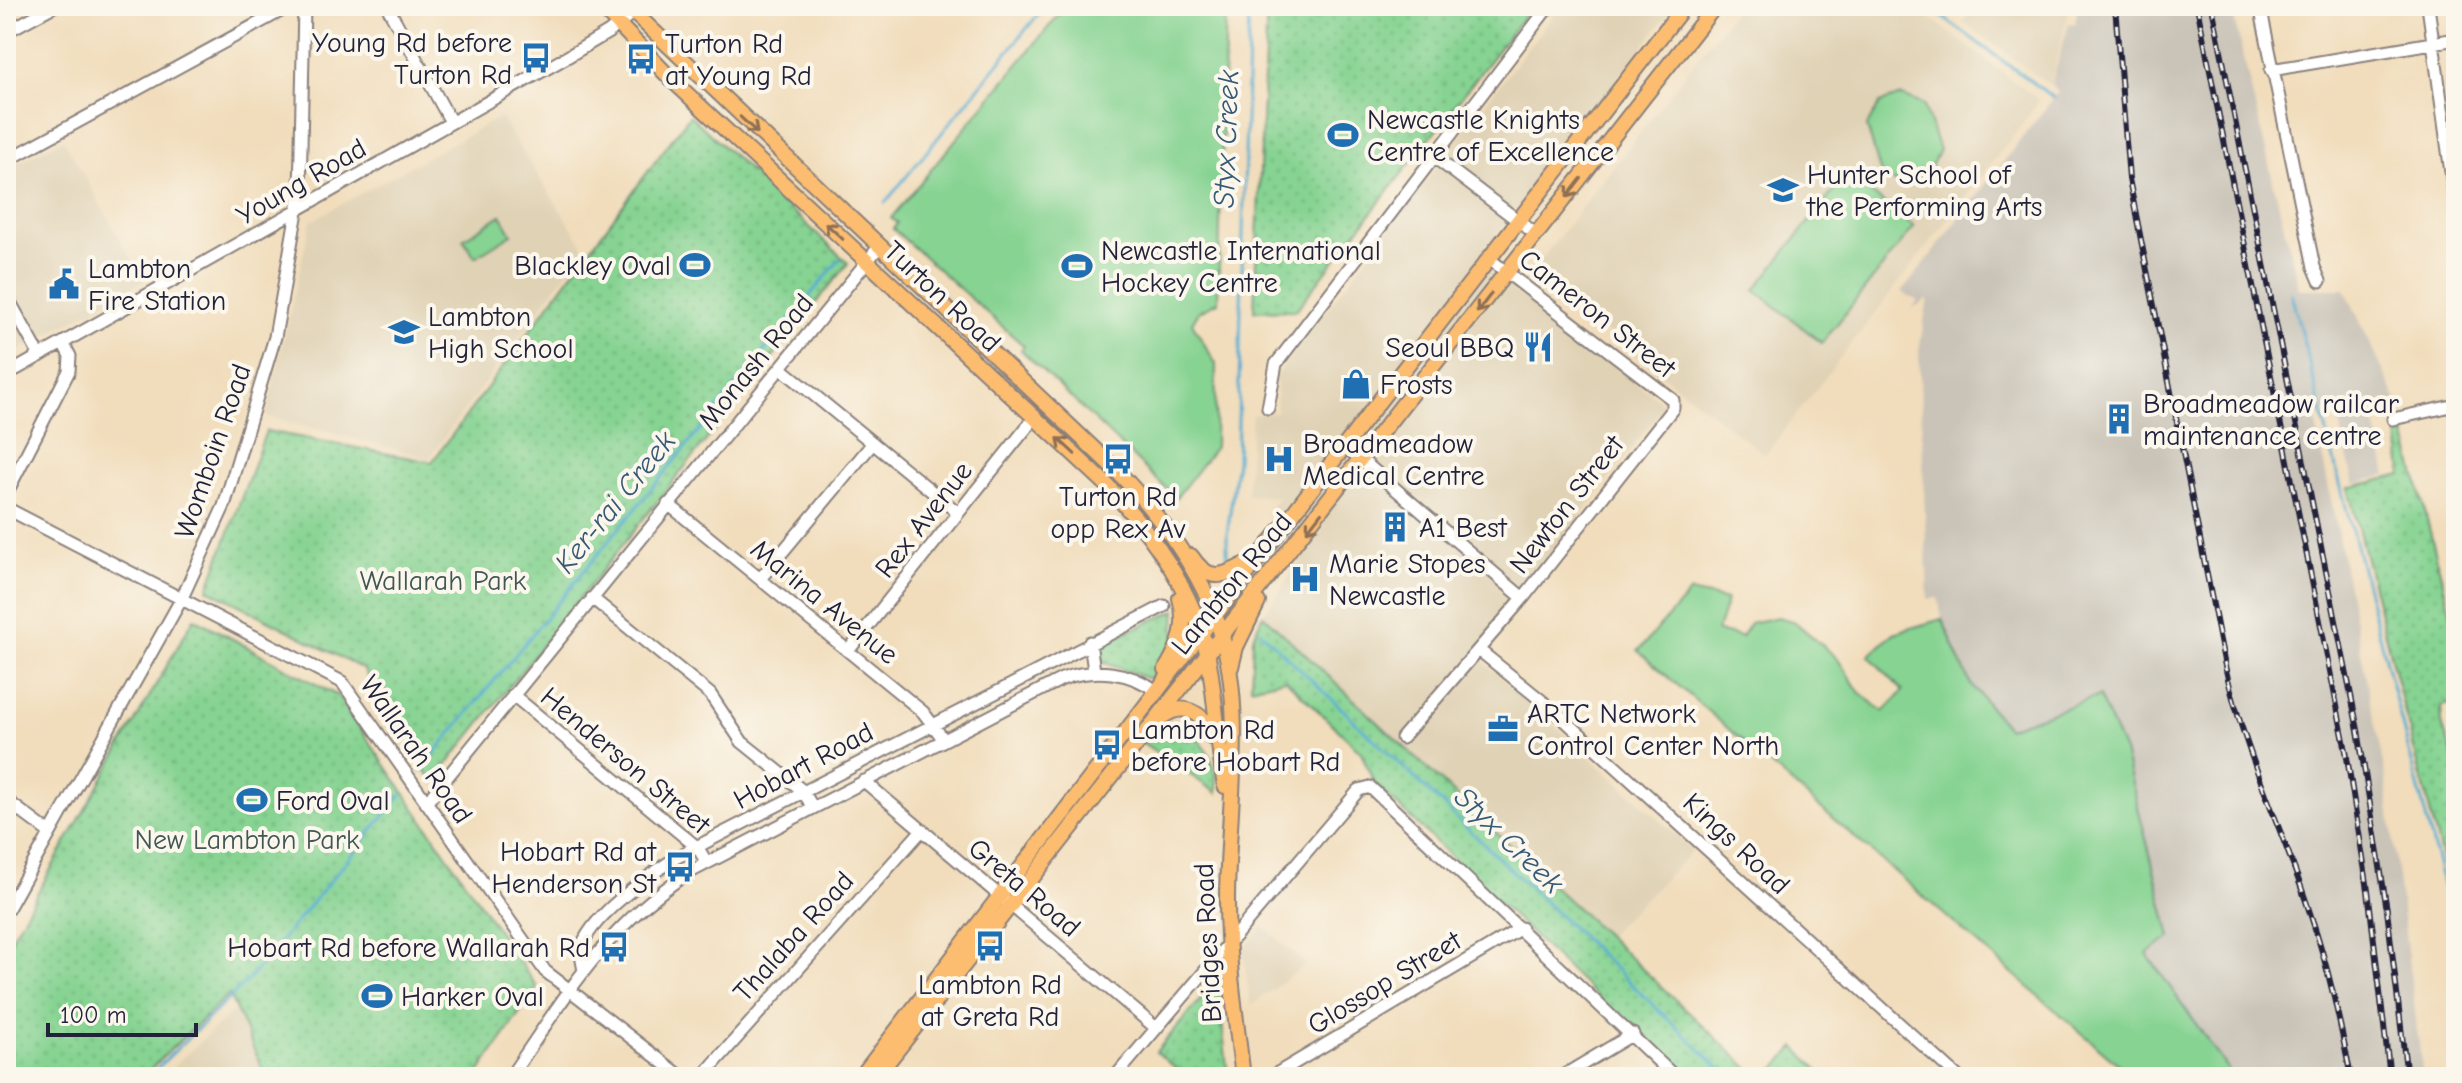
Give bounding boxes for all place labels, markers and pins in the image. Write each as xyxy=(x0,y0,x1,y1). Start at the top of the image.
place label: Young Rd before Turton Rd xyxy=(312,27,512,91)
place label: Turton Rd at Young Rd xyxy=(665,28,812,92)
bus stop icon: Young Rd before Turton Rd xyxy=(519,41,553,75)
bus stop icon: Turton Rd at Young Rd xyxy=(624,42,658,76)
place label: Newcastle Knights Centre of Excellence xyxy=(1367,104,1614,168)
sports icon: Newcastle Knights Centre of Excellence xyxy=(1326,118,1360,152)
place label: Hunter School of the Performing Arts xyxy=(1805,159,2043,223)
school or university icon: Hunter School of the Performing Arts xyxy=(1766,173,1800,207)
place label: Newcastle International Hockey Centre xyxy=(1101,235,1381,299)
sports icon: Blackley Oval xyxy=(678,248,712,282)
sports icon: Newcastle International Hockey Centre xyxy=(1060,249,1094,283)
place label: Blackley Oval xyxy=(514,250,671,282)
place label: Lambton Fire Station xyxy=(88,253,226,317)
public building icon: Lambton Fire Station xyxy=(47,267,81,301)
place label: Lambton High School xyxy=(428,301,574,365)
school or university icon: Lambton High School xyxy=(387,315,421,349)
restaurant icon: Seoul BBQ xyxy=(1521,330,1555,364)
place label: Seoul BBQ xyxy=(1385,332,1514,364)
shop icon: Frosts xyxy=(1339,367,1373,401)
place label: Frosts xyxy=(1380,369,1453,401)
place label: Broadmeadow railcar maintenance centre xyxy=(2143,388,2399,452)
building icon: Broadmeadow railcar maintenance centre xyxy=(2102,402,2136,436)
place label: Broadmeadow Medical Centre xyxy=(1303,428,1484,492)
bus stop icon: Turton Rd opp Rex Av xyxy=(1101,442,1135,476)
hospital icon: Broadmeadow Medical Centre xyxy=(1262,442,1296,476)
place label: Turton Rd opp Rex Av xyxy=(1051,481,1186,545)
building icon: A1 Best xyxy=(1378,510,1412,544)
place label: A1 Best xyxy=(1419,512,1508,544)
place label: Marie Stopes Newcastle xyxy=(1329,548,1486,612)
hospital icon: Marie Stopes Newcastle xyxy=(1288,562,1322,596)
place label: ARTC Network Control Center North xyxy=(1527,698,1779,762)
office icon: ARTC Network Control Center North xyxy=(1486,712,1520,746)
place label: Lambton Rd before Hobart Rd xyxy=(1131,714,1340,778)
bus stop icon: Lambton Rd before Hobart Rd xyxy=(1090,728,1124,762)
sports icon: Ford Oval xyxy=(235,783,269,817)
place label: Ford Oval xyxy=(276,785,390,817)
place label: Hobart Rd at Henderson St xyxy=(492,836,657,900)
bus stop icon: Hobart Rd at Henderson St xyxy=(663,850,697,884)
bus stop icon: Lambton Rd at Greta Rd xyxy=(973,929,1007,963)
bus stop icon: Hobart Rd before Wallarah Rd xyxy=(597,930,631,964)
place label: Hobart Rd before Wallarah Rd xyxy=(227,932,590,964)
place label: Lambton Rd at Greta Rd xyxy=(918,969,1062,1033)
sports icon: Harker Oval xyxy=(360,979,394,1013)
place label: Harker Oval xyxy=(401,981,544,1013)

